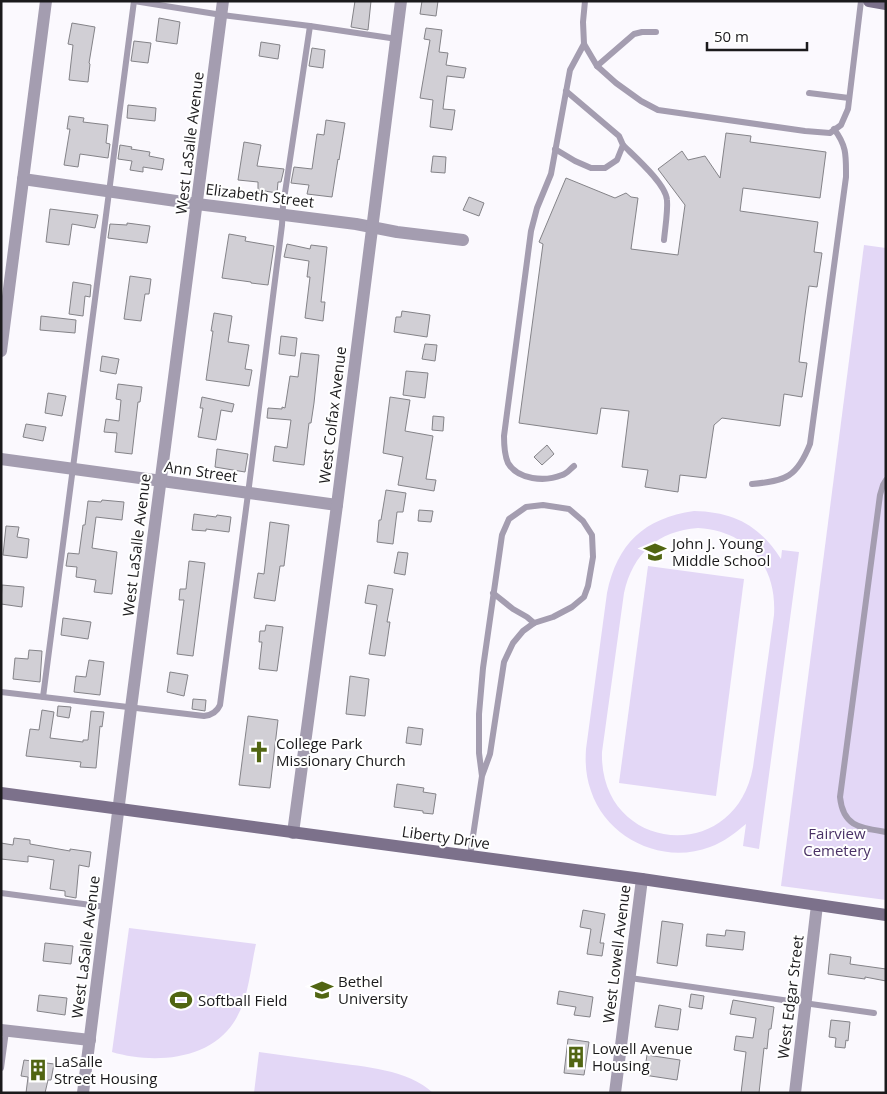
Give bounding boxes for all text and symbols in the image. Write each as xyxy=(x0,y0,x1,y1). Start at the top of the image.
scale bar xyxy=(707,20,807,52)
text: 50 m xyxy=(714,26,749,46)
street label: West LaSalle Avenue xyxy=(170,71,208,215)
street label: Elizabeth Street xyxy=(205,178,315,212)
street label: West Colfax Avenue xyxy=(314,345,350,485)
street label: Ann Street xyxy=(163,456,239,486)
street label: West LaSalle Avenue xyxy=(117,473,155,617)
place label: John J. Young Middle School xyxy=(670,533,770,570)
school or university icon: John J. Young Middle School xyxy=(642,539,668,565)
place label: College Park Missionary Church xyxy=(276,733,406,770)
church icon: College Park Missionary Church xyxy=(246,739,272,765)
street label: Liberty Drive xyxy=(401,821,491,853)
park label: Fairview Cemetery xyxy=(803,823,871,860)
street label: West LaSalle Avenue xyxy=(66,875,104,1019)
street label: West Lowell Avenue xyxy=(598,884,634,1024)
street label: West Edgar Street xyxy=(772,934,808,1060)
place label: Bethel University xyxy=(338,971,408,1008)
school or university icon: Bethel University xyxy=(309,977,335,1003)
sports icon: Softball Field xyxy=(168,987,194,1013)
place label: Softball Field xyxy=(198,990,288,1010)
place label: Lowell Avenue Housing xyxy=(592,1038,693,1075)
building icon: Lowell Avenue Housing xyxy=(563,1044,589,1070)
place label: LaSalle Street Housing xyxy=(54,1051,157,1088)
building icon: LaSalle Street Housing xyxy=(25,1057,51,1083)

